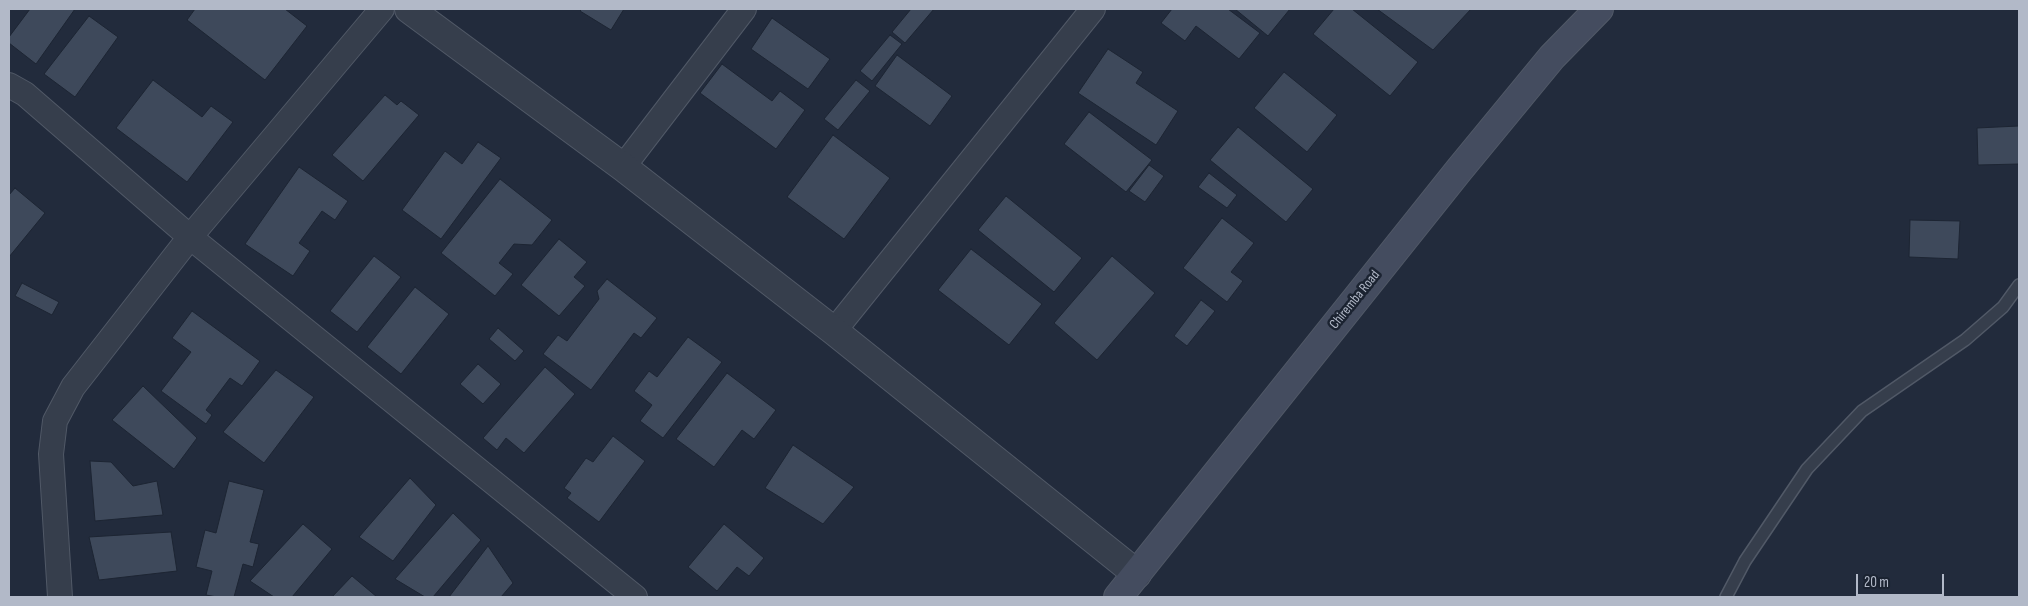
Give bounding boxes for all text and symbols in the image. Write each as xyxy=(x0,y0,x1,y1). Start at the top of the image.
street label: Chiremba Road xyxy=(1326,267,1384,333)
scale bar xyxy=(1858,564,1946,596)
text: 20 m xyxy=(1864,573,1889,592)

